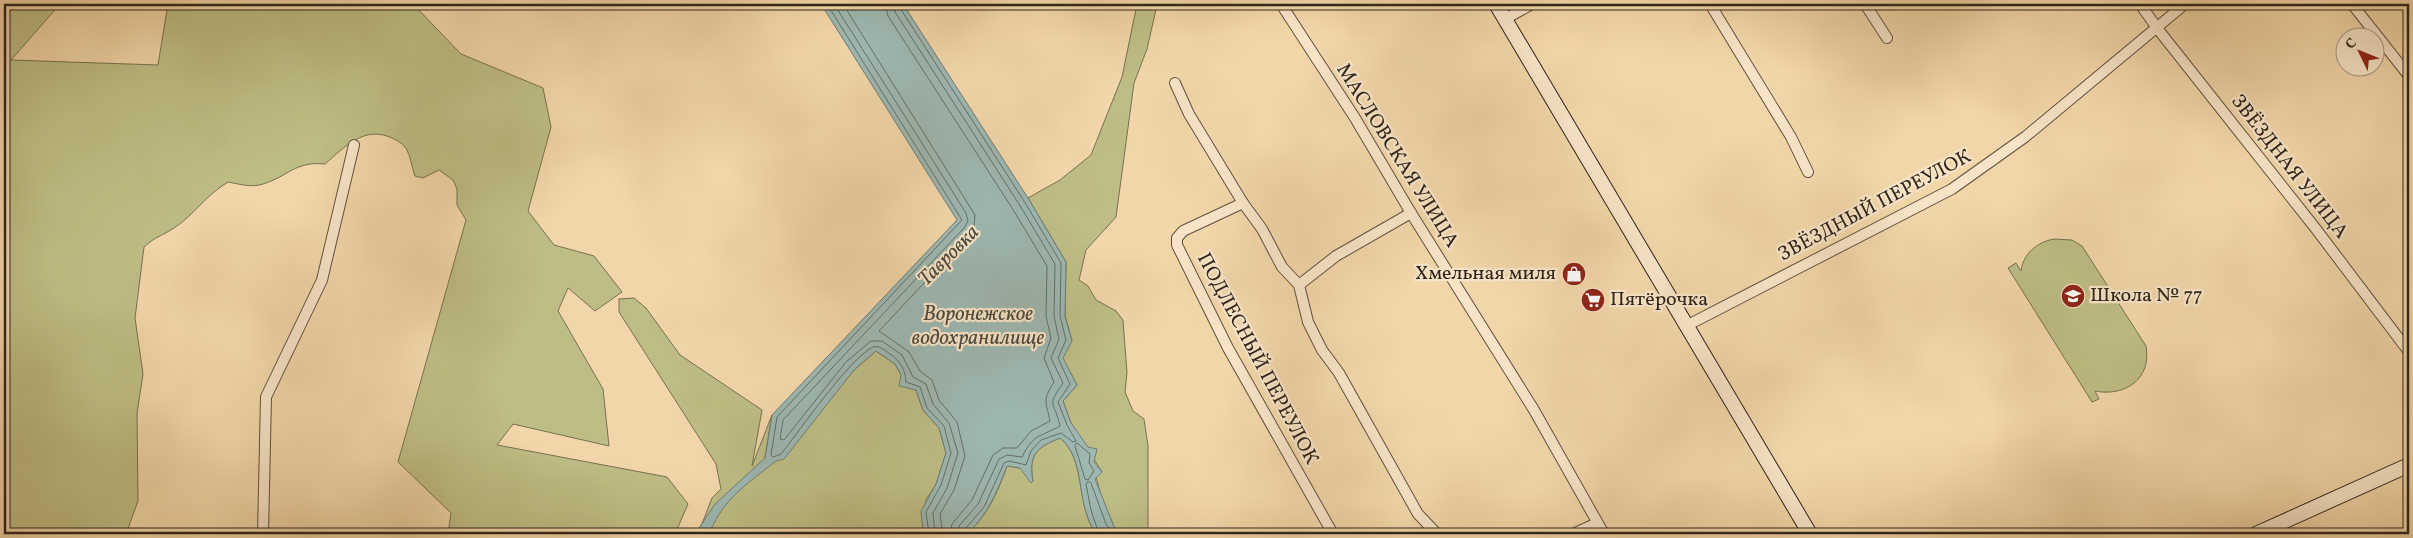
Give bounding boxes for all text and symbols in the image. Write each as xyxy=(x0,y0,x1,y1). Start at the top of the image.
north arrow xyxy=(2336,28,2386,78)
text: С xyxy=(2342,34,2362,54)
street label: МАСЛОВСКАЯ УЛИЦА xyxy=(1329,59,1465,253)
street label: ЗВЁЗДНАЯ УЛИЦА xyxy=(2224,89,2354,245)
street label: ЗВЁЗДНЫЙ ПЕРЕУЛОК xyxy=(1773,143,1977,269)
water label: Тавровка xyxy=(912,219,986,293)
street label: ПОДЛЕСНЫЙ ПЕРЕУЛОК xyxy=(1189,248,1325,470)
place label: Хмельная миля xyxy=(1415,260,1556,288)
shop icon: Хмельная миля xyxy=(1561,261,1587,287)
place label: Школа № 77 xyxy=(2090,282,2203,310)
school or university icon: Школа № 77 xyxy=(2060,283,2086,309)
place label: Пятёрочка xyxy=(1610,286,1708,314)
supermarket icon: Пятёрочка xyxy=(1580,287,1606,313)
water label: Воронежское водохранилище xyxy=(912,300,1045,353)

